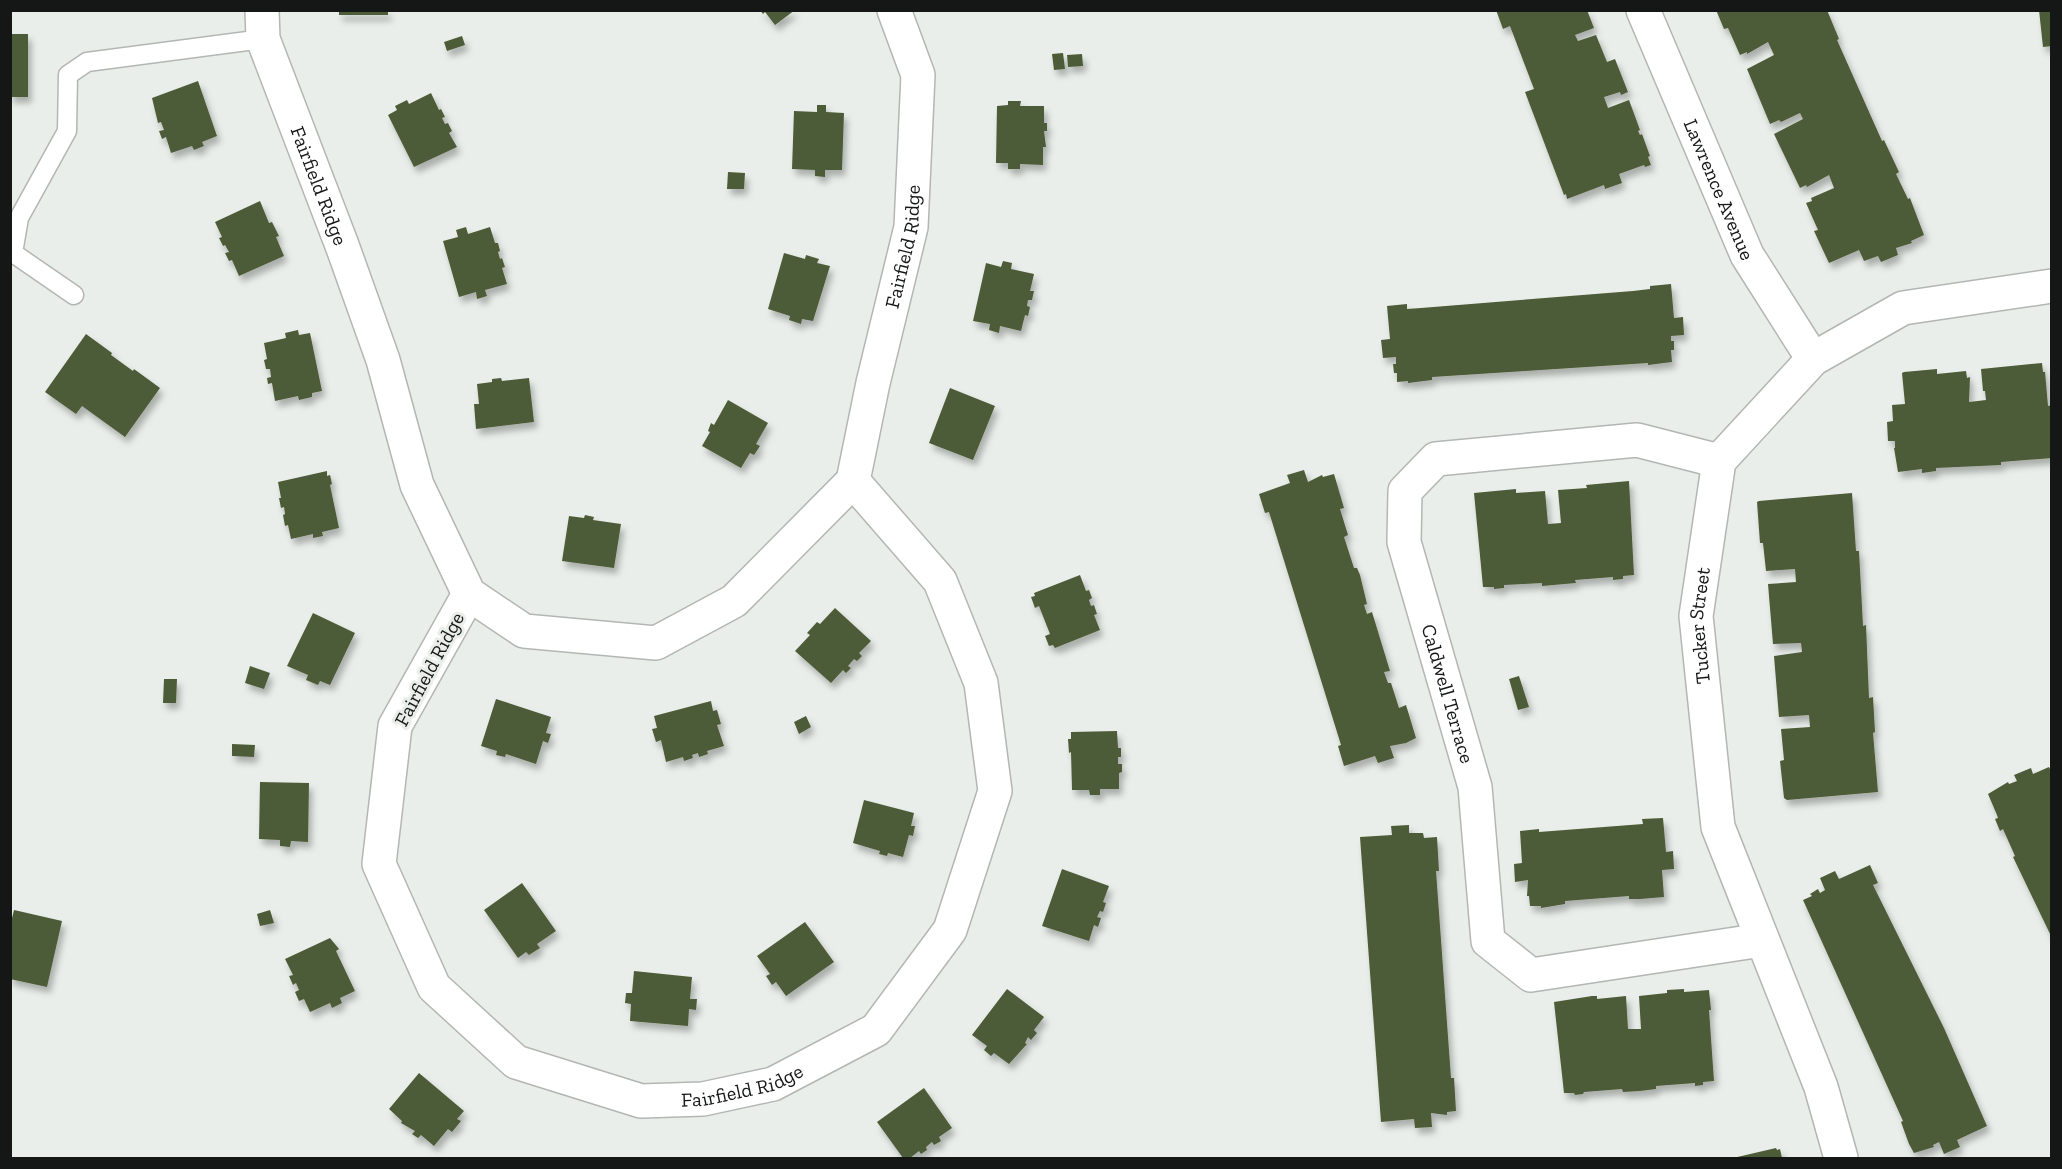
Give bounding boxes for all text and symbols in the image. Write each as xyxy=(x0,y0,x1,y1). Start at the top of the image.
street label: Lawrence Avenue xyxy=(1679,115,1760,264)
street label: Fairfield Ridge xyxy=(285,123,353,249)
street label: Fairfield Ridge xyxy=(880,184,925,311)
street label: Tucker Street xyxy=(1684,565,1715,685)
street label: Fairfield Ridge xyxy=(389,608,469,730)
street label: Caldwell Terrace xyxy=(1416,621,1479,766)
street label: Fairfield Ridge xyxy=(681,1058,807,1112)

